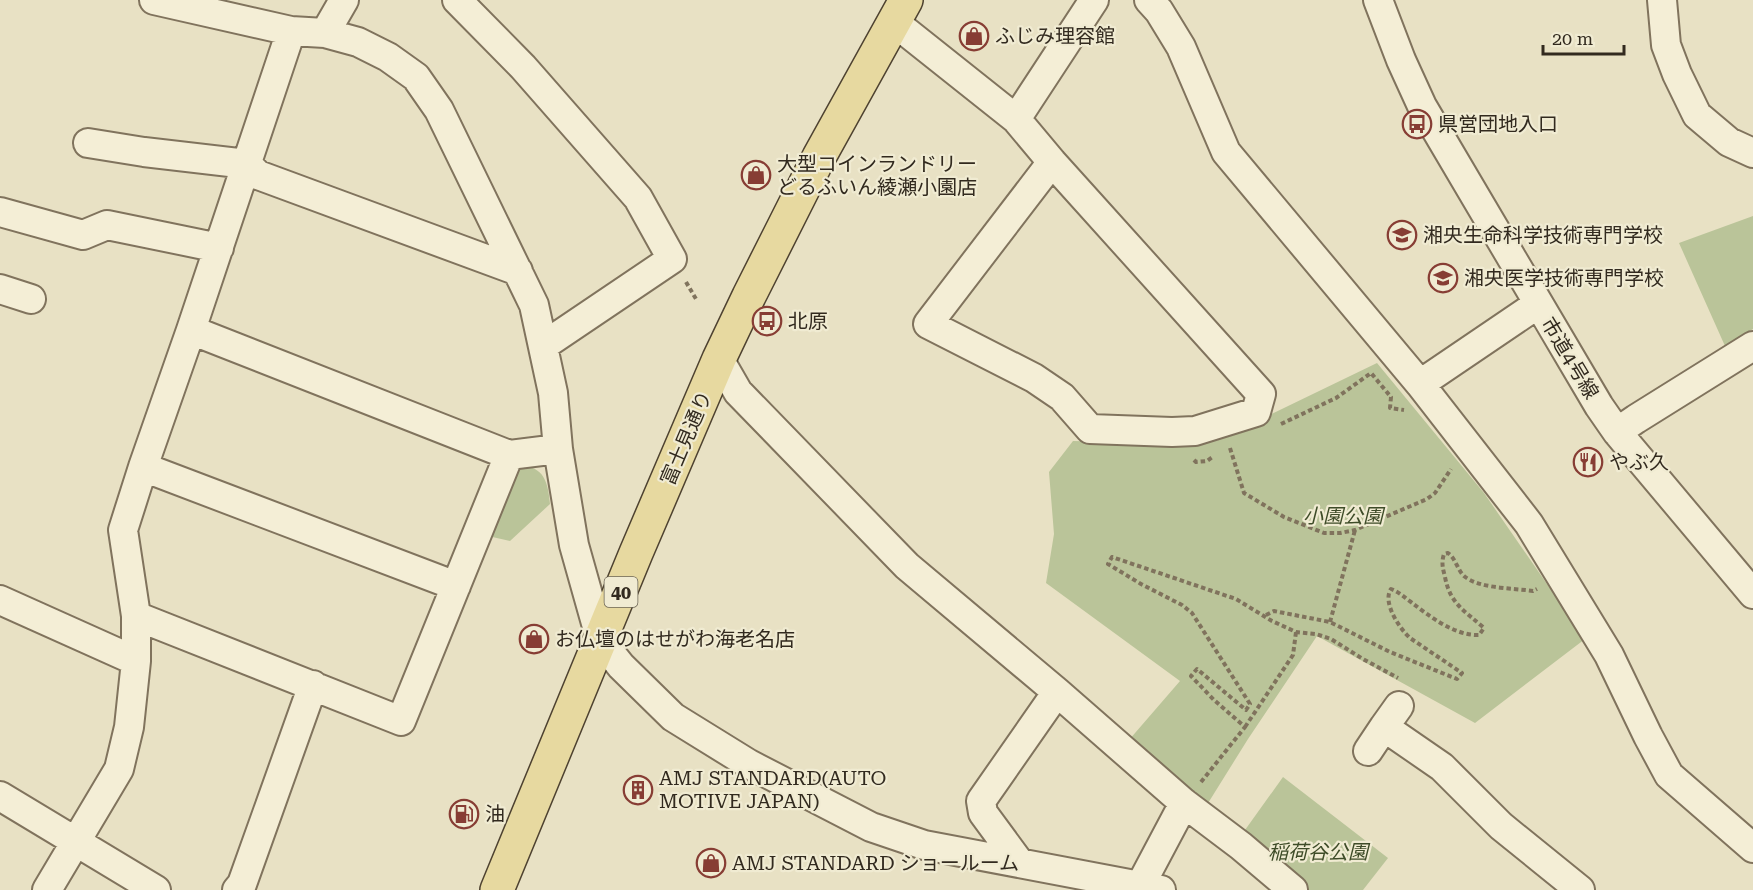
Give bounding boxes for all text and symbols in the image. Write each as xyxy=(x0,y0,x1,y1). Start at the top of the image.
scale bar xyxy=(1543,18,1624,56)
shop icon: ふじみ理容館 xyxy=(958,20,990,52)
place label: ふじみ理容館 xyxy=(995,24,1115,48)
text: 20 m xyxy=(1552,28,1593,49)
bus stop icon: 県営団地入口 xyxy=(1401,108,1433,140)
place label: 県営団地入口 xyxy=(1438,112,1558,136)
place label: 大型コインランドリー どるふいん綾瀬小園店 xyxy=(777,152,977,199)
shop icon: 大型コインランドリー どるふいん綾瀬小園店 xyxy=(740,159,772,191)
school or university icon: 湘央生命科学技術専門学校 xyxy=(1386,219,1418,251)
place label: 湘央生命科学技術専門学校 xyxy=(1423,223,1663,247)
school or university icon: 湘央医学技術専門学校 xyxy=(1427,262,1459,294)
place label: 湘央医学技術専門学校 xyxy=(1464,266,1664,290)
bus stop icon: 北原 xyxy=(751,305,783,337)
place label: 北原 xyxy=(788,309,828,333)
street label: 市道4号線 xyxy=(1536,313,1604,403)
street label: 富士見通り xyxy=(655,387,717,489)
restaurant icon: やぶ久 xyxy=(1572,446,1604,478)
place label: やぶ久 xyxy=(1609,450,1669,474)
park label: 小園公園 xyxy=(1303,504,1386,528)
road number: 40 xyxy=(604,577,638,607)
shop icon: お仏壇のはせがわ海老名店 xyxy=(518,623,550,655)
place label: お仏壇のはせがわ海老名店 xyxy=(555,627,795,651)
place label: AMJ STANDARD(AUTO MOTIVE JAPAN) xyxy=(659,766,886,813)
building icon: AMJ STANDARD(AUTO MOTIVE JAPAN) xyxy=(622,774,654,806)
fuel station icon: 油 xyxy=(448,798,480,830)
place label: 油 xyxy=(485,802,505,826)
park label: 稲荷谷公園 xyxy=(1268,840,1371,864)
shop icon: AMJ STANDARD ショールーム xyxy=(695,847,727,879)
place label: AMJ STANDARD ショールーム xyxy=(732,851,1019,875)

